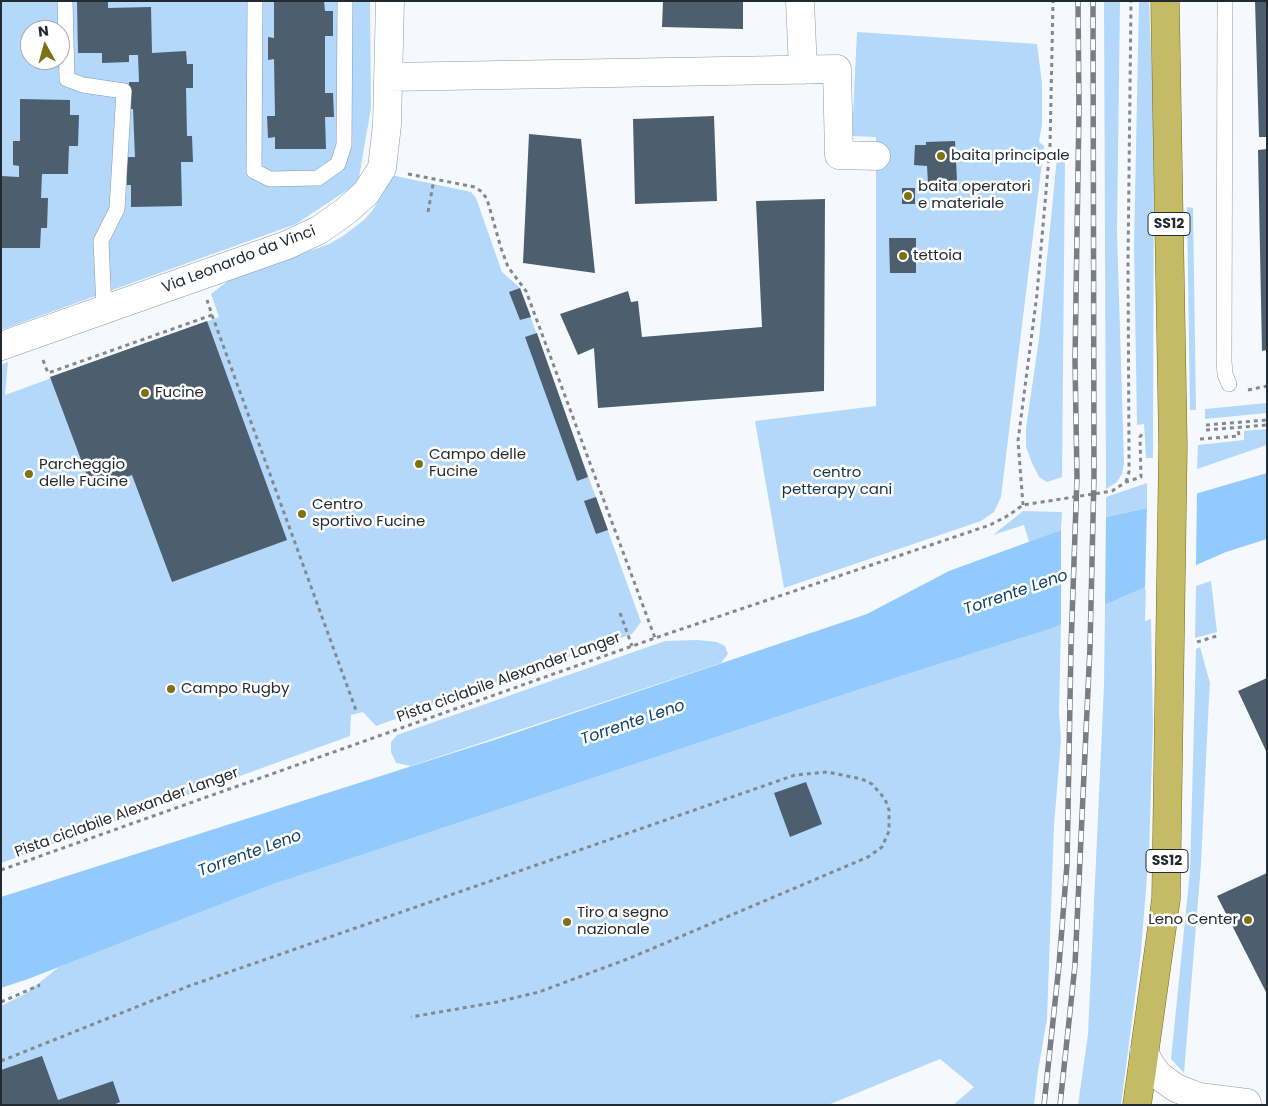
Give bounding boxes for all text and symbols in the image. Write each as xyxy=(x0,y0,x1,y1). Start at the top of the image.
north arrow xyxy=(20,20,70,70)
text: N xyxy=(37,21,50,42)
place label: baita principale xyxy=(951,147,1070,165)
marker: baita principale xyxy=(935,150,947,162)
place label: baita operatori e materiale xyxy=(918,178,1031,213)
marker: baita operatori e materiale xyxy=(902,190,914,202)
road number: SS12 xyxy=(1148,212,1190,235)
street label: Via Leonardo da Vinci xyxy=(160,222,318,298)
place label: tettoia xyxy=(913,247,962,265)
marker: tettoia xyxy=(897,250,909,262)
place label: Fucine xyxy=(155,384,204,402)
marker: Fucine xyxy=(139,387,151,399)
place label: Campo delle Fucine xyxy=(429,446,526,481)
place label: Parcheggio delle Fucine xyxy=(39,456,128,491)
marker: Campo delle Fucine xyxy=(413,458,425,470)
park label: centro petterapy cani xyxy=(782,464,892,499)
marker: Parcheggio delle Fucine xyxy=(23,468,35,480)
place label: Centro sportivo Fucine xyxy=(312,496,425,531)
marker: Centro sportivo Fucine xyxy=(296,508,308,520)
water label: Torrente Leno xyxy=(961,566,1071,620)
street label: Pista ciclabile Alexander Langer xyxy=(395,629,623,727)
place label: Campo Rugby xyxy=(181,680,289,698)
marker: Campo Rugby xyxy=(165,683,177,695)
water label: Torrente Leno xyxy=(578,696,688,750)
street label: Pista ciclabile Alexander Langer xyxy=(13,764,241,862)
water label: Torrente Leno xyxy=(196,826,304,882)
road number: SS12 xyxy=(1146,849,1188,872)
place label: Tiro a segno nazionale xyxy=(577,904,669,939)
place label: Leno Center xyxy=(1148,911,1238,929)
marker: Leno Center xyxy=(1242,914,1254,926)
marker: Tiro a segno nazionale xyxy=(561,916,573,928)

